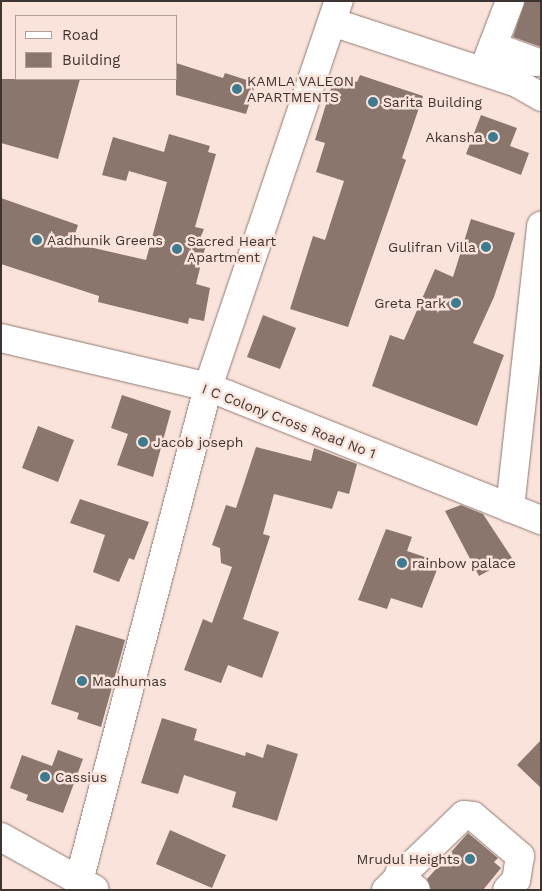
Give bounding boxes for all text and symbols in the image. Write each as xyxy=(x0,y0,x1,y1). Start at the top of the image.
legend xyxy=(15,15,178,80)
text: Road xyxy=(62,26,99,44)
text: Building xyxy=(62,51,120,69)
place label: KAMLA VALEON APARTMENTS xyxy=(247,73,355,105)
marker: KAMLA VALEON APARTMENTS xyxy=(231,83,243,95)
place label: Sarita Building xyxy=(383,94,482,110)
marker: Sarita Building xyxy=(367,96,379,108)
place label: Akansha xyxy=(425,129,483,145)
marker: Akansha xyxy=(487,131,499,143)
place label: Aadhunik Greens xyxy=(47,232,163,248)
place label: Sacred Heart Apartment xyxy=(187,233,276,266)
marker: Aadhunik Greens xyxy=(31,234,43,246)
place label: Gulifran Villa xyxy=(388,239,476,255)
marker: Gulifran Villa xyxy=(480,241,492,253)
marker: Sacred Heart Apartment xyxy=(171,243,183,255)
place label: Greta Park xyxy=(374,295,446,311)
marker: Greta Park xyxy=(450,297,462,309)
street label: I C Colony Cross Road No 1 xyxy=(200,380,378,462)
place label: Jacob joseph xyxy=(153,434,243,450)
marker: Jacob joseph xyxy=(137,436,149,448)
place label: rainbow palace xyxy=(412,555,516,571)
marker: rainbow palace xyxy=(396,557,408,569)
place label: Madhumas xyxy=(92,673,167,689)
marker: Madhumas xyxy=(76,675,88,687)
place label: Cassius xyxy=(55,769,107,785)
marker: Cassius xyxy=(39,771,51,783)
place label: Mrudul Heights xyxy=(356,851,460,867)
marker: Mrudul Heights xyxy=(464,853,476,865)

